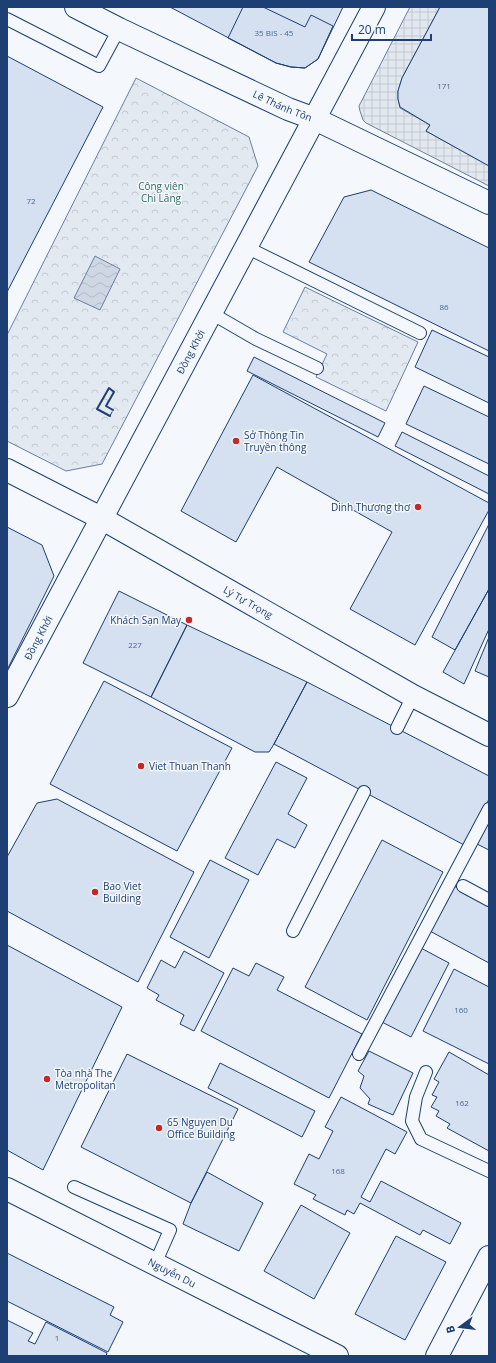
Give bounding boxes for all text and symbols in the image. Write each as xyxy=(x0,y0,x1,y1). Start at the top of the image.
scale bar xyxy=(352,16,431,42)
text: 20 m xyxy=(358,21,386,38)
house number: 35 BIS - 45 xyxy=(255,27,294,38)
house number: 171 xyxy=(437,80,451,91)
street label: Lê Thánh Tôn xyxy=(251,86,314,124)
park label: Công viên Chi Lăng xyxy=(138,179,184,205)
house number: 72 xyxy=(26,195,36,206)
house number: 86 xyxy=(439,301,449,312)
street label: Ðồng Khởi xyxy=(173,327,208,376)
place label: Sở Thông Tin Truyền thông xyxy=(244,428,307,454)
marker: Sở Thông Tin Truyền thông xyxy=(231,436,241,446)
place label: Dinh Thượng thơ xyxy=(331,500,411,514)
marker: Dinh Thượng thơ xyxy=(413,502,423,512)
street label: Lý Tự Trọng xyxy=(221,582,276,622)
street label: Ðồng Khởi xyxy=(20,613,56,662)
place label: Khách Sạn May xyxy=(110,613,182,627)
marker: Khách Sạn May xyxy=(184,615,194,625)
house number: 227 xyxy=(128,639,142,650)
place label: Viet Thuan Thanh xyxy=(149,759,231,773)
marker: Viet Thuan Thanh xyxy=(136,761,146,771)
place label: Bao Viet Building xyxy=(103,879,142,905)
marker: Bao Viet Building xyxy=(90,887,100,897)
house number: 160 xyxy=(454,1004,468,1015)
place label: Tòa nhà The Metropolitan xyxy=(55,1066,116,1092)
marker: Tòa nhà The Metropolitan xyxy=(42,1074,52,1084)
house number: 162 xyxy=(455,1097,469,1108)
place label: 65 Nguyen Du Office Building xyxy=(167,1115,235,1141)
marker: 65 Nguyen Du Office Building xyxy=(154,1123,164,1133)
house number: 168 xyxy=(331,1165,345,1176)
street label: Nguyễn Du xyxy=(146,1255,198,1290)
north arrow xyxy=(440,1307,480,1347)
text: B xyxy=(442,1324,458,1335)
house number: 1 xyxy=(55,1332,59,1343)

